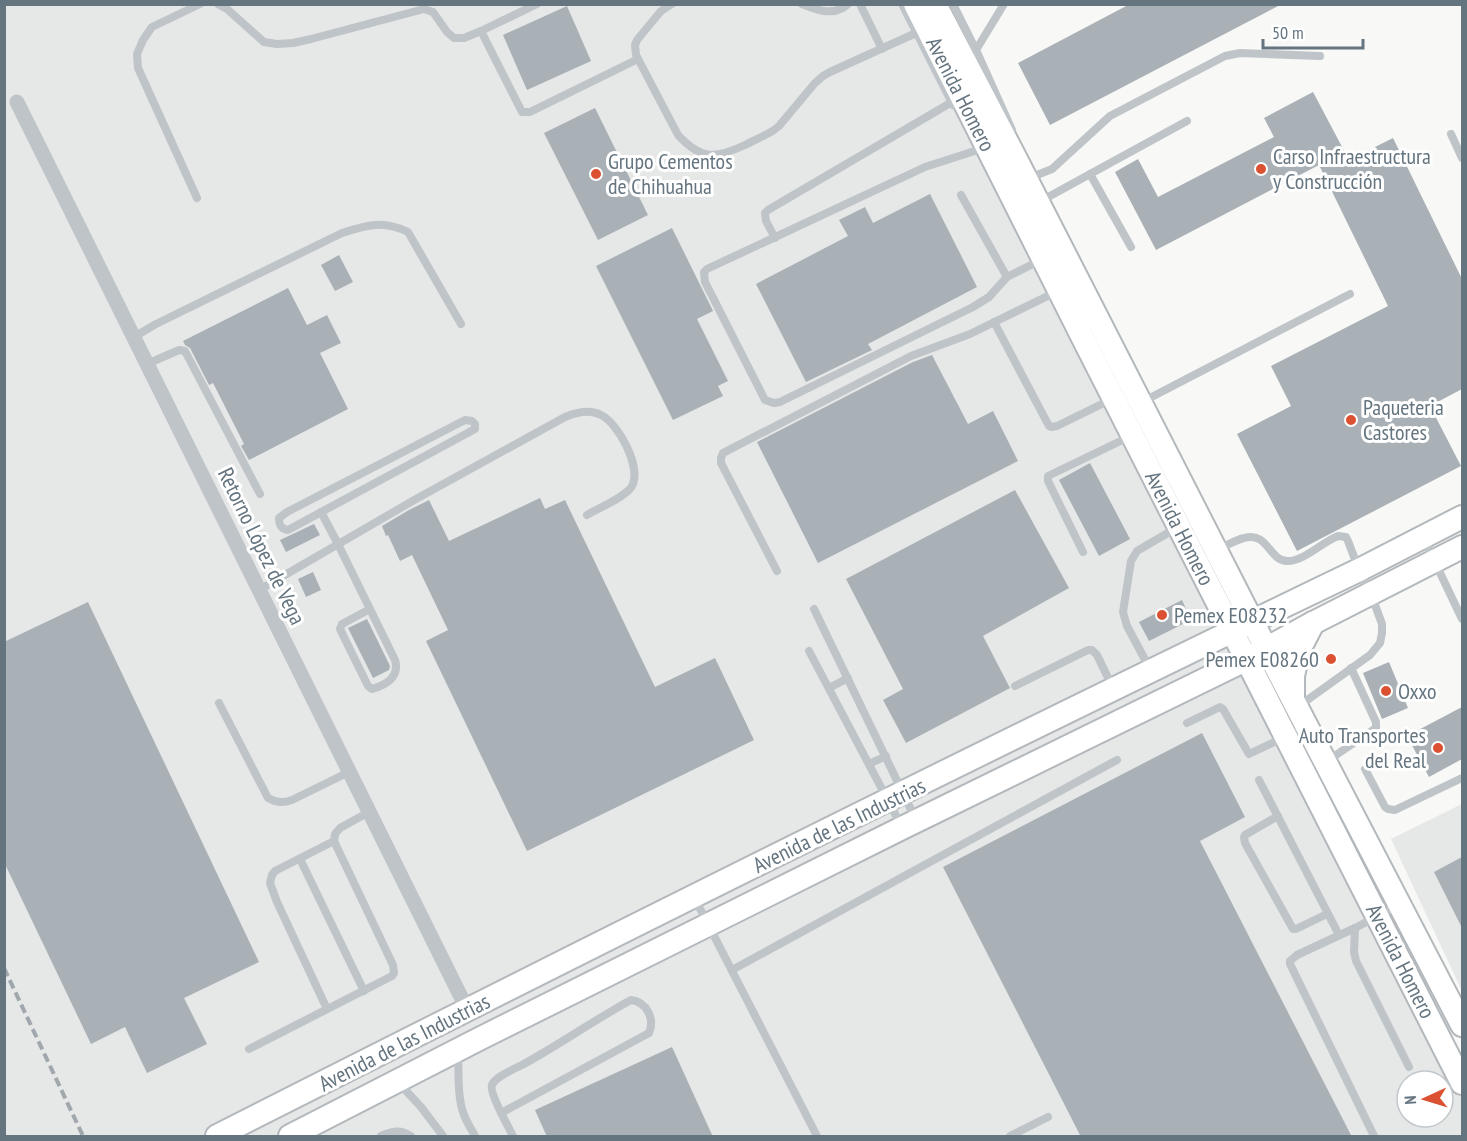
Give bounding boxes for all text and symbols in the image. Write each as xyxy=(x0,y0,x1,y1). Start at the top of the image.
scale bar xyxy=(1263,12,1364,50)
text: 50 m xyxy=(1272,21,1304,44)
street label: Avenida Homero xyxy=(920,32,1002,156)
place label: Carso Infraestructura y Construcción xyxy=(1273,142,1431,195)
place label: Grupo Cementos de Chihuahua xyxy=(608,147,733,200)
marker: Carso Infraestructura y Construcción xyxy=(1254,162,1268,176)
marker: Grupo Cementos de Chihuahua xyxy=(589,167,603,181)
place label: Paqueteria Castores xyxy=(1363,393,1444,446)
marker: Paqueteria Castores xyxy=(1344,413,1358,427)
street label: Retorno López de Vega xyxy=(212,463,312,629)
street label: Avenida Homero xyxy=(1139,466,1221,590)
place label: Pemex E08232 xyxy=(1174,601,1288,629)
marker: Pemex E08232 xyxy=(1155,608,1169,622)
place label: Pemex E08260 xyxy=(1205,645,1319,673)
marker: Pemex E08260 xyxy=(1324,652,1338,666)
place label: Oxxo xyxy=(1398,677,1437,705)
marker: Oxxo xyxy=(1379,684,1393,698)
place label: Auto Transportes del Real xyxy=(1299,721,1427,774)
marker: Auto Transportes del Real xyxy=(1431,741,1445,755)
street label: Avenida de las Industrias xyxy=(748,771,930,879)
street label: Avenida Homero xyxy=(1360,899,1442,1023)
street label: Avenida de las Industrias xyxy=(314,987,494,1097)
north arrow xyxy=(1395,1069,1455,1129)
text: N xyxy=(1400,1095,1420,1105)

